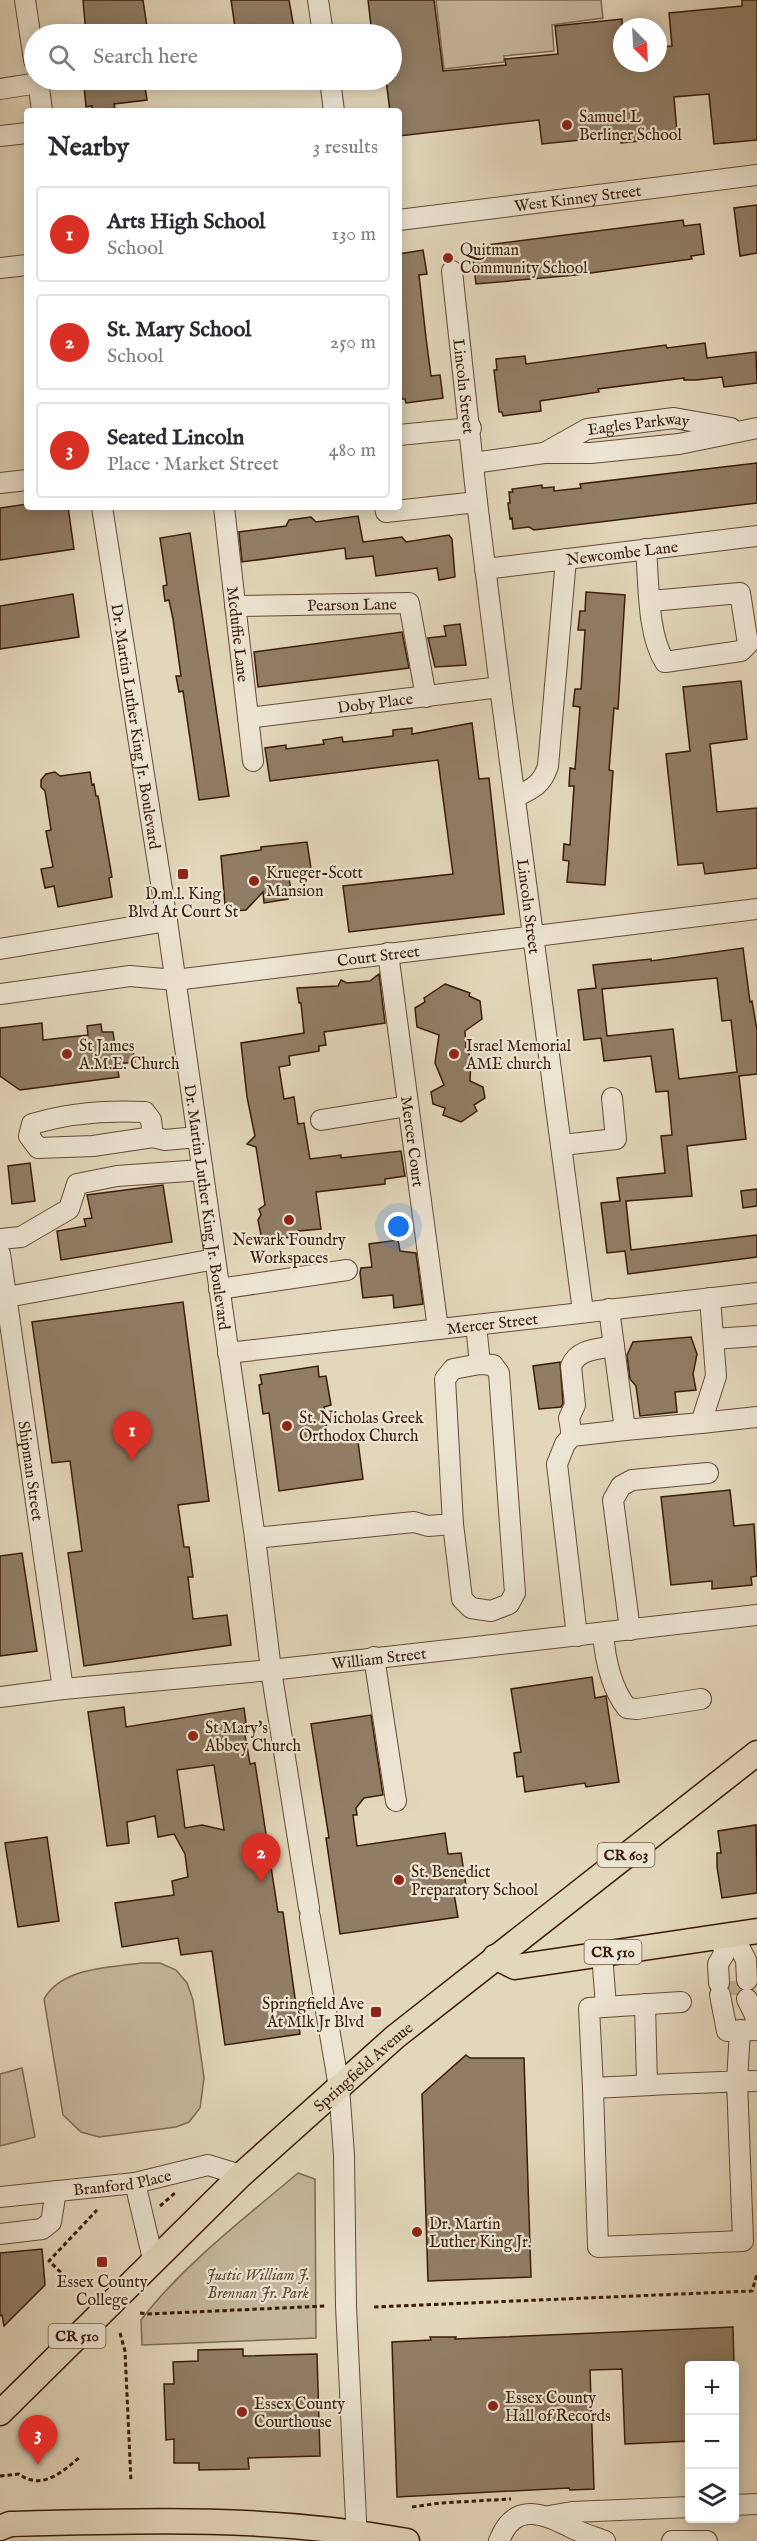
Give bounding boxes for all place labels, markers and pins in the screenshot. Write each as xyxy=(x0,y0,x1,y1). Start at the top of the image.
place label: Samuel L Berliner School xyxy=(579,108,682,146)
marker: Samuel L Berliner School xyxy=(560,118,574,132)
place label: Quitman Community School xyxy=(460,241,588,279)
marker: Quitman Community School xyxy=(441,251,455,265)
place label: Krueger-Scott Mansion xyxy=(266,864,364,902)
marker: D.m.l. King Blvd At Court St xyxy=(176,867,190,881)
marker: Krueger-Scott Mansion xyxy=(247,874,261,888)
place label: D.m.l. King Blvd At Court St xyxy=(128,885,239,923)
place label: St James A.M.E. Church xyxy=(78,1037,180,1075)
place label: Israel Memorial AME church xyxy=(465,1037,572,1075)
marker: St James A.M.E. Church xyxy=(60,1047,74,1061)
marker: Israel Memorial AME church xyxy=(447,1047,461,1061)
marker: Newark Foundry Workspaces xyxy=(282,1213,296,1227)
place label: Newark Foundry Workspaces xyxy=(232,1231,346,1269)
place label: St. Nicholas Greek Orthodox Church xyxy=(299,1409,424,1447)
pin: 1 xyxy=(112,1412,152,1461)
marker: St. Nicholas Greek Orthodox Church xyxy=(280,1419,294,1433)
place label: St Mary's Abbey Church xyxy=(204,1719,302,1757)
marker: St Mary's Abbey Church xyxy=(186,1729,200,1743)
pin: 2 xyxy=(242,1834,280,1883)
place label: St. Benedict Preparatory School xyxy=(411,1863,539,1901)
marker: St. Benedict Preparatory School xyxy=(392,1873,406,1887)
place label: Springfield Ave At Mlk Jr Blvd xyxy=(262,1995,364,2033)
marker: Springfield Ave At Mlk Jr Blvd xyxy=(369,2005,383,2019)
place label: Dr. Martin Luther King Jr. xyxy=(429,2215,531,2253)
marker: Dr. Martin Luther King Jr. xyxy=(410,2225,424,2239)
marker: Essex County College xyxy=(95,2255,109,2269)
place label: Essex County College xyxy=(56,2273,148,2311)
place label: Essex County Hall of Records xyxy=(505,2389,611,2427)
place label: Essex County Courthouse xyxy=(254,2395,345,2433)
marker: Essex County Hall of Records xyxy=(486,2399,500,2413)
marker: Essex County Courthouse xyxy=(235,2405,249,2419)
pin: 3 xyxy=(18,2416,57,2465)

